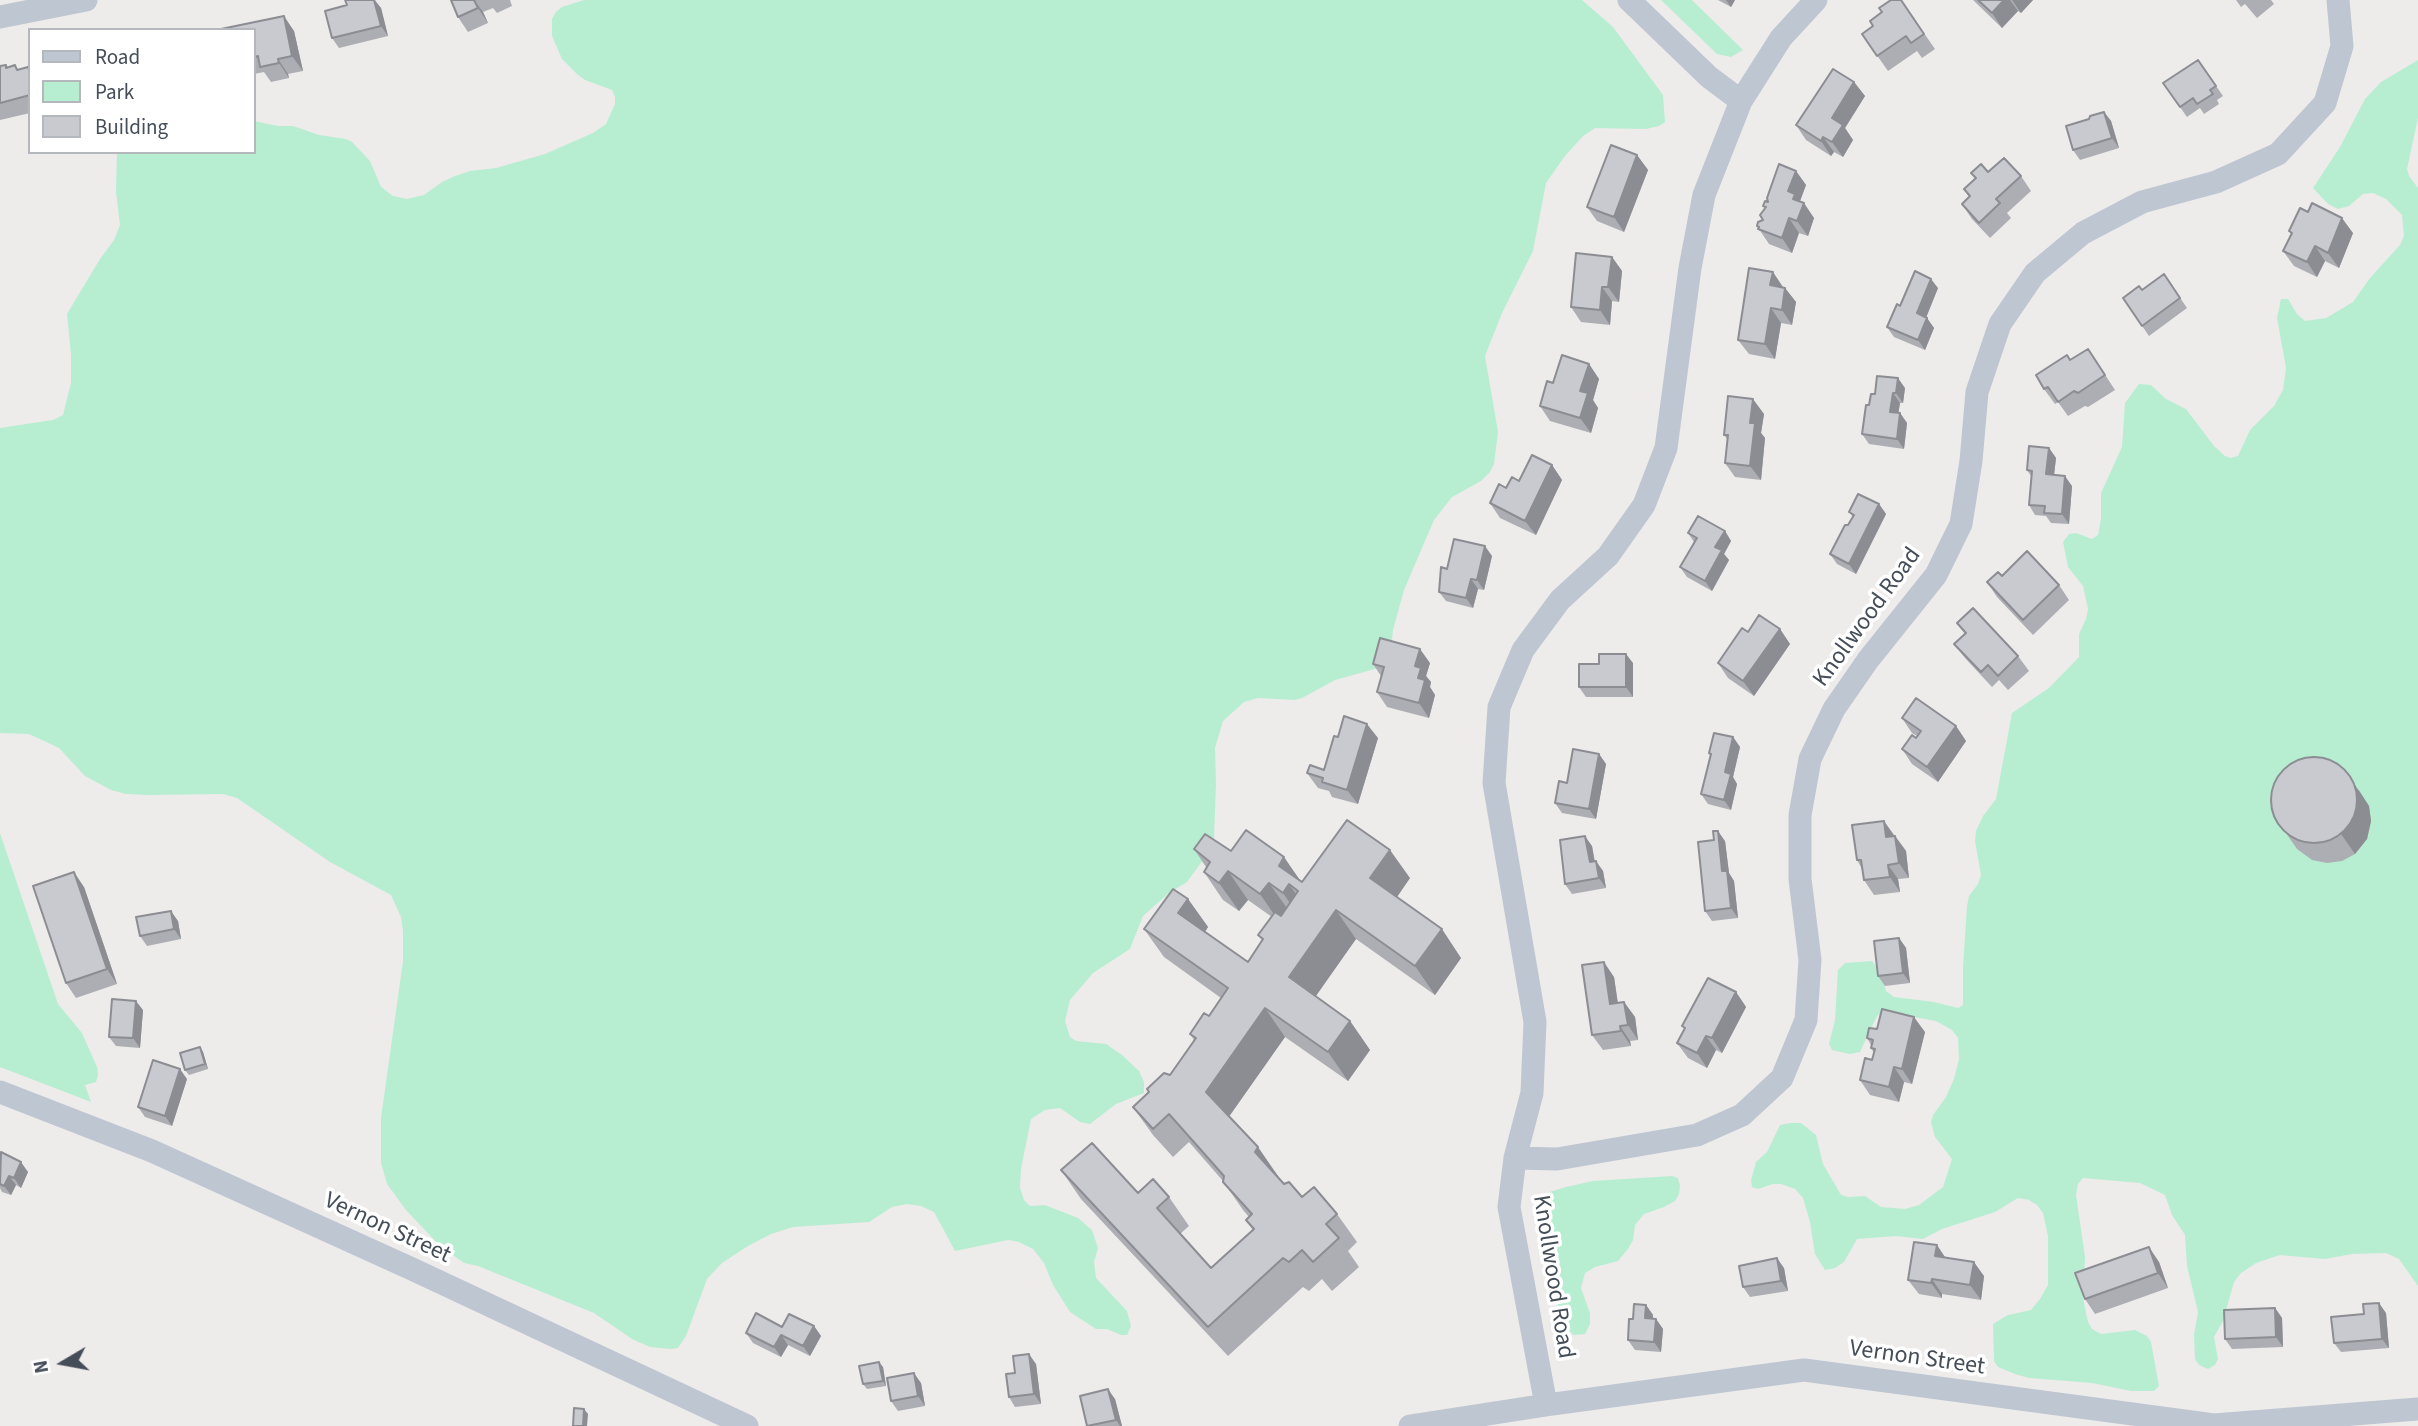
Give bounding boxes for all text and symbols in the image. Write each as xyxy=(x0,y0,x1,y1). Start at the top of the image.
legend xyxy=(28,28,256,154)
text: Road xyxy=(95,42,140,72)
text: Park xyxy=(95,77,134,107)
text: Building xyxy=(95,112,168,142)
street label: Knollwood Road xyxy=(1808,543,1928,693)
street label: Vernon Street xyxy=(319,1187,455,1271)
street label: Knollwood Road xyxy=(1525,1193,1579,1361)
north arrow xyxy=(28,1328,98,1398)
street label: Vernon Street xyxy=(1847,1335,1987,1383)
text: N xyxy=(27,1358,56,1375)

